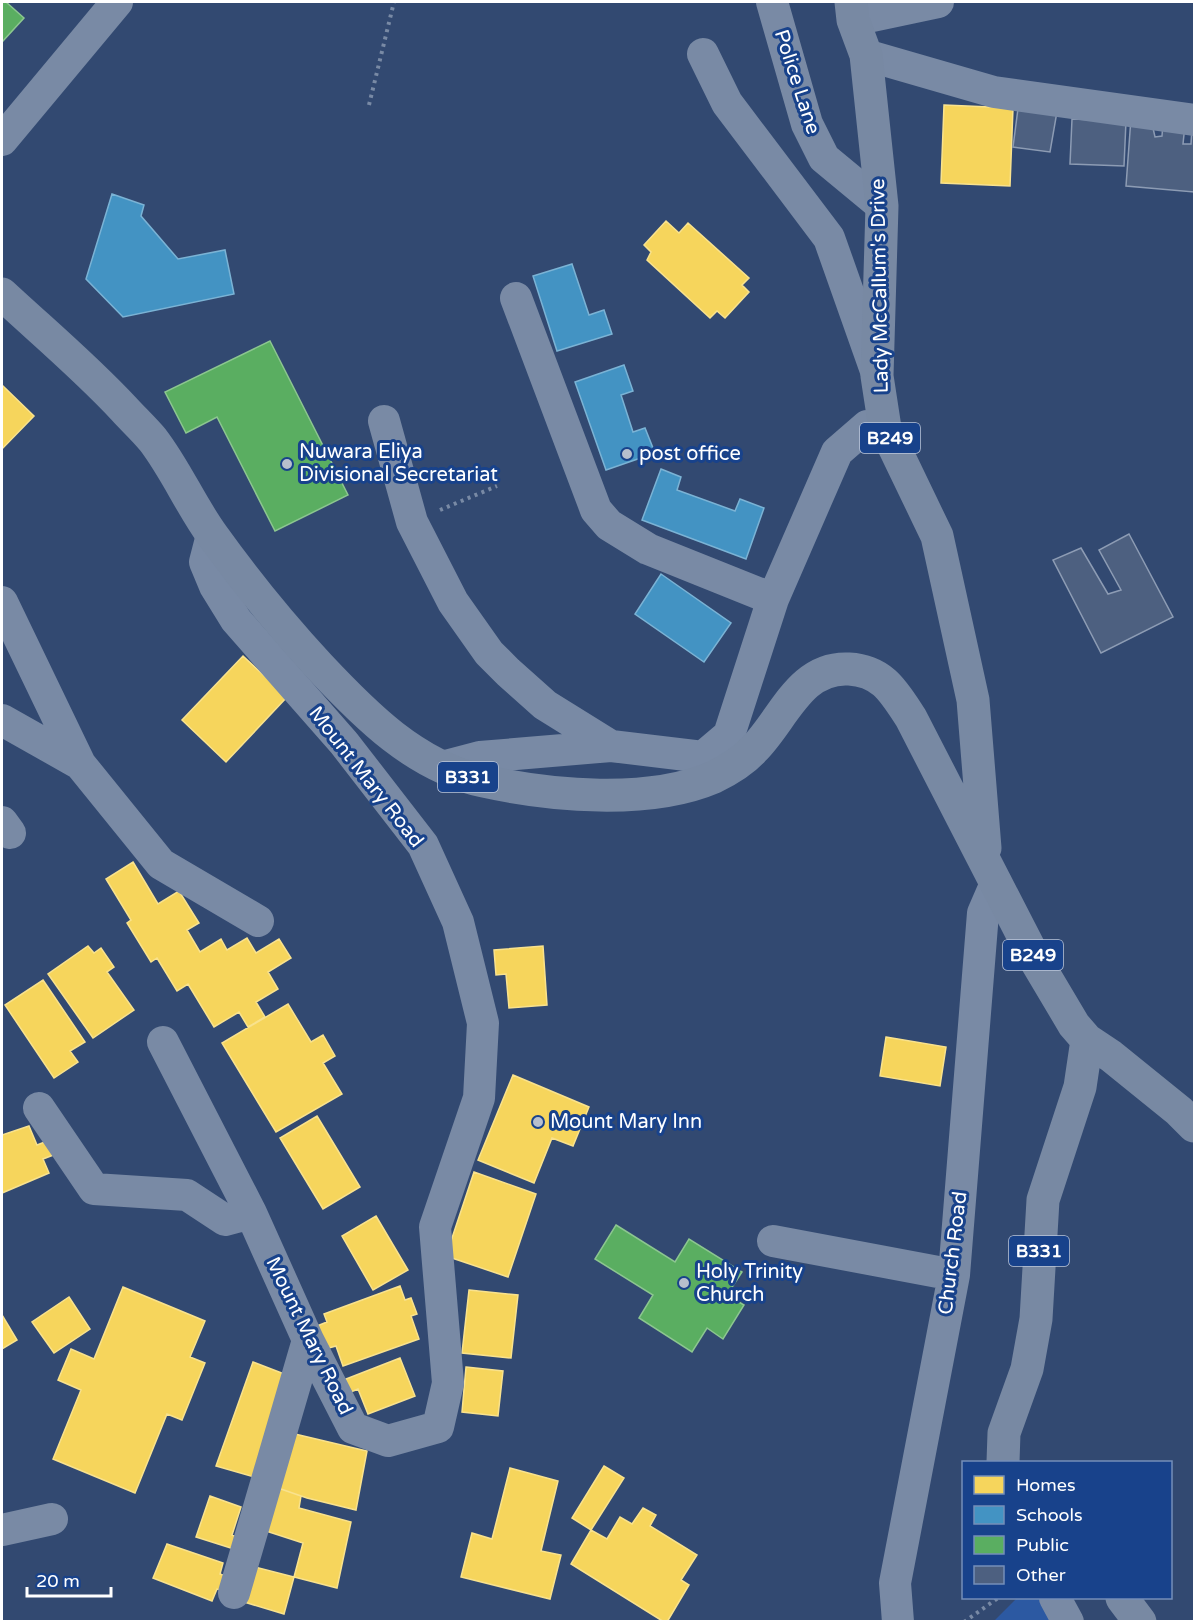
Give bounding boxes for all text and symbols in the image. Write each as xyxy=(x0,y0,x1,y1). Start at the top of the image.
street label: Police Lane xyxy=(769,27,825,137)
street label: Lady McCallum's Drive xyxy=(866,178,894,394)
road number: B249 xyxy=(860,423,920,453)
place label: Nuwara Eliya Divisional Secretariat xyxy=(299,440,498,487)
place label: post office xyxy=(639,442,741,466)
marker: post office xyxy=(620,447,634,461)
marker: Nuwara Eliya Divisional Secretariat xyxy=(280,457,294,471)
street label: Mount Mary Road xyxy=(303,702,429,852)
road number: B331 xyxy=(438,762,498,792)
road number: B249 xyxy=(1003,940,1063,970)
place label: Mount Mary Inn xyxy=(550,1110,702,1134)
marker: Mount Mary Inn xyxy=(531,1115,545,1129)
street label: Church Road xyxy=(934,1190,972,1316)
road number: B331 xyxy=(1009,1236,1069,1266)
street label: Mount Mary Road xyxy=(260,1253,358,1419)
place label: Holy Trinity Church xyxy=(696,1260,803,1307)
marker: Holy Trinity Church xyxy=(677,1276,691,1290)
legend xyxy=(962,1461,1172,1599)
text: Homes xyxy=(1016,1474,1076,1496)
text: Schools xyxy=(1016,1504,1083,1526)
text: Public xyxy=(1016,1534,1069,1556)
scale bar xyxy=(27,1560,111,1598)
text: Other xyxy=(1016,1564,1066,1586)
text: 20 m xyxy=(36,1570,80,1592)

